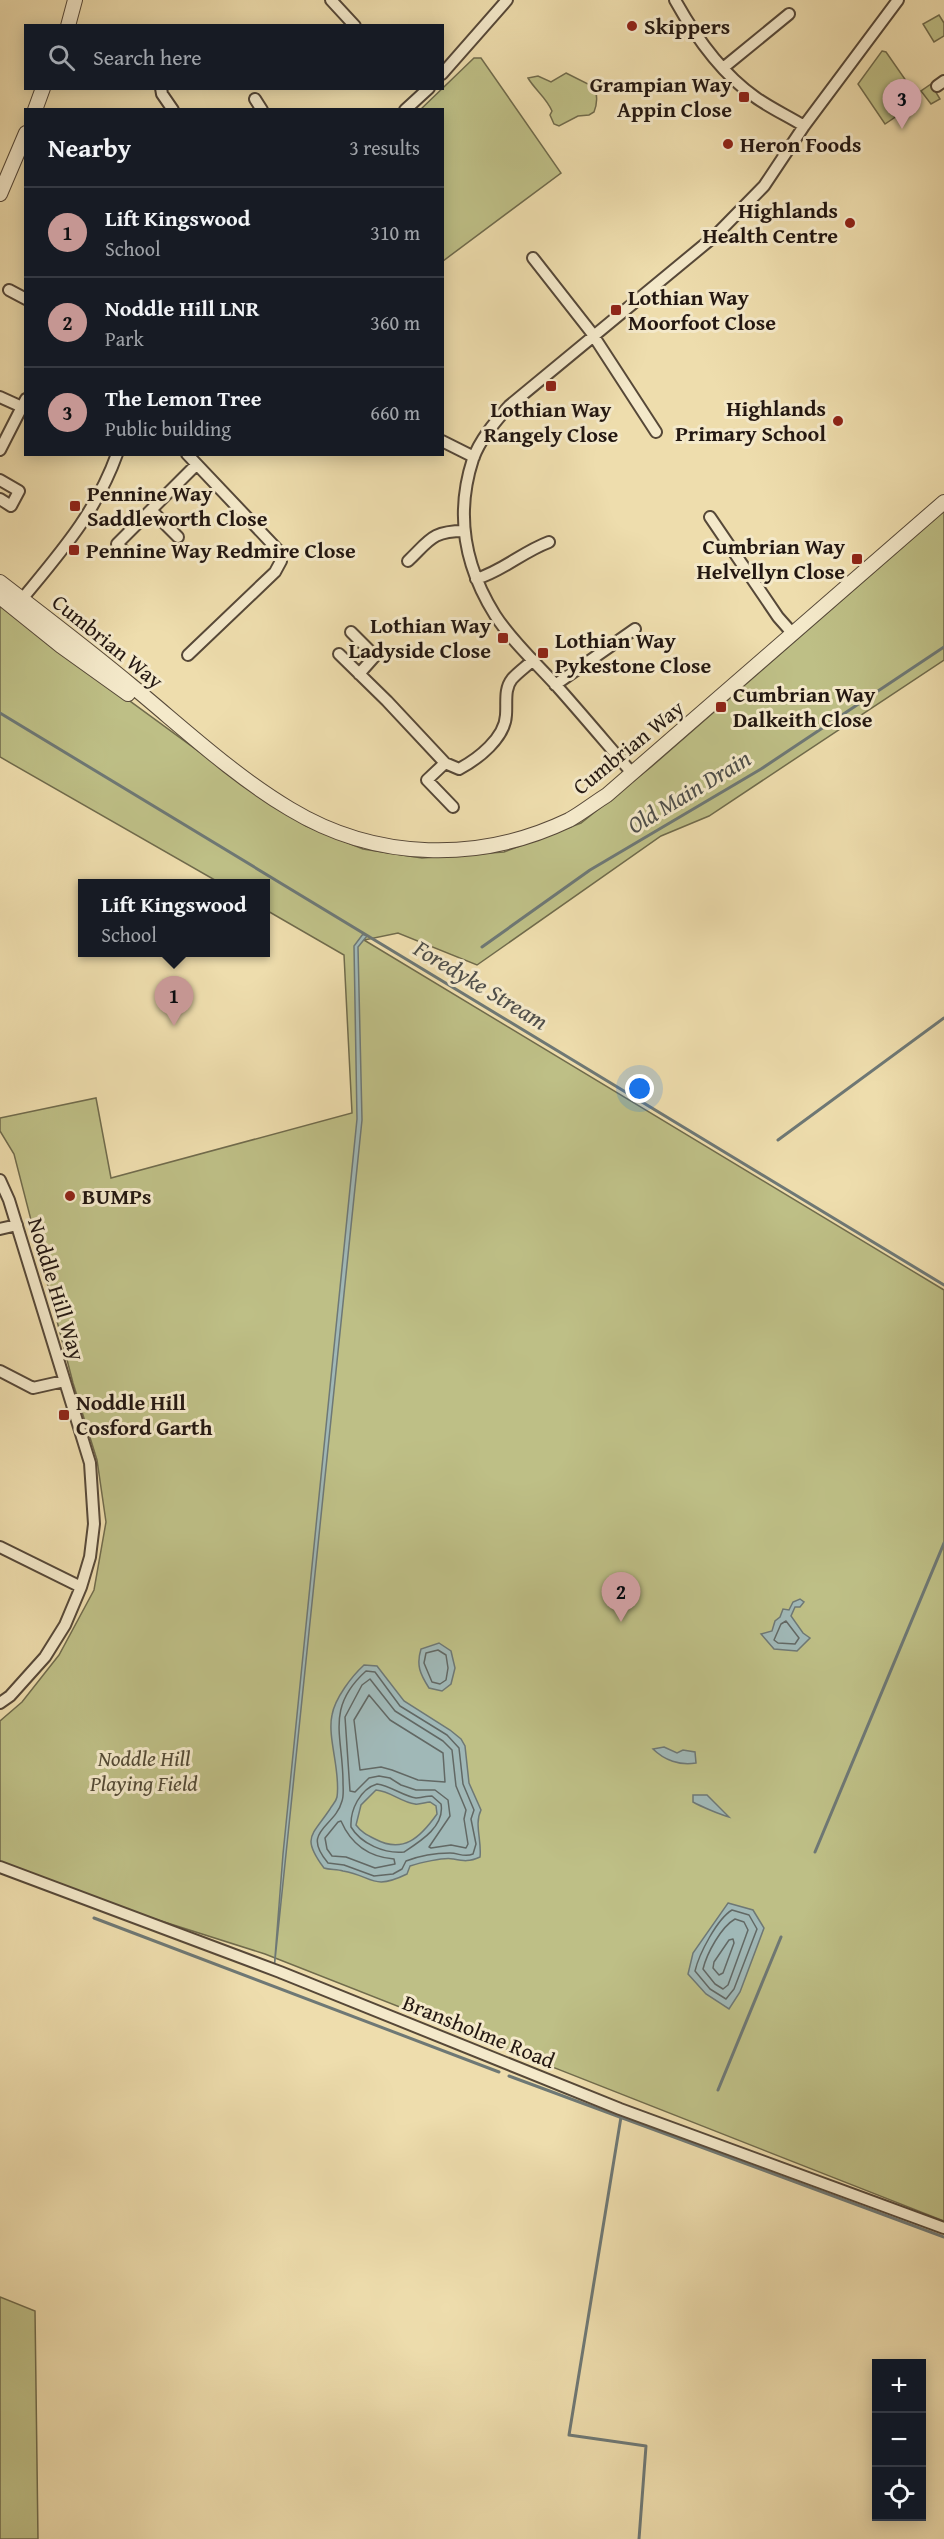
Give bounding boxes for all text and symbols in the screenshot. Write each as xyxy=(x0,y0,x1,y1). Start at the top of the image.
place label: Skippers xyxy=(644,10,730,42)
marker: Skippers xyxy=(625,19,639,33)
search box xyxy=(24,24,444,90)
icon: search xyxy=(45,41,78,74)
text: Search here xyxy=(93,41,202,73)
place label: Grampian Way Appin Close xyxy=(590,68,733,125)
pin: 3 xyxy=(882,80,922,129)
marker: Grampian Way Appin Close xyxy=(737,90,751,104)
text: Nearby xyxy=(48,128,131,167)
place label: Heron Foods xyxy=(740,128,861,160)
text: 3 results xyxy=(349,133,420,162)
marker: Heron Foods xyxy=(721,137,735,151)
place label: Highlands Health Centre xyxy=(703,194,838,251)
text: Lift Kingswood xyxy=(105,202,250,234)
marker: Highlands Health Centre xyxy=(843,216,857,230)
text: 1 xyxy=(62,218,73,247)
text: 310 m xyxy=(370,218,420,247)
text: School xyxy=(105,234,161,263)
place label: Lothian Way Moorfoot Close xyxy=(628,281,776,338)
text: Noddle Hill LNR xyxy=(105,292,259,324)
marker: Lothian Way Moorfoot Close xyxy=(609,303,623,317)
text: 2 xyxy=(62,308,73,337)
text: 360 m xyxy=(370,308,420,337)
text: Park xyxy=(105,324,144,353)
marker: Lothian Way Rangely Close xyxy=(544,379,558,393)
text: The Lemon Tree xyxy=(105,382,262,414)
place label: Highlands Primary School xyxy=(675,392,826,449)
place label: Lothian Way Rangely Close xyxy=(484,393,618,450)
text: 3 xyxy=(62,398,73,427)
text: 660 m xyxy=(370,398,420,427)
text: Public building xyxy=(105,414,231,443)
marker: Highlands Primary School xyxy=(831,414,845,428)
place label: Pennine Way Saddleworth Close xyxy=(87,477,268,534)
marker: Pennine Way Saddleworth Close xyxy=(68,499,82,513)
place label: Cumbrian Way Helvellyn Close xyxy=(697,530,846,587)
place label: Pennine Way Redmire Close xyxy=(86,534,356,566)
marker: Pennine Way Redmire Close xyxy=(67,543,81,557)
marker: Cumbrian Way Helvellyn Close xyxy=(850,552,864,566)
street label: Cumbrian Way xyxy=(45,586,171,696)
place label: Lothian Way Ladyside Close xyxy=(349,609,492,666)
place label: Lothian Way Pykestone Close xyxy=(555,624,712,681)
marker: Lothian Way Ladyside Close xyxy=(496,631,510,645)
marker: Lothian Way Pykestone Close xyxy=(536,646,550,660)
place label: Cumbrian Way Dalkeith Close xyxy=(733,678,876,735)
street label: Cumbrian Way xyxy=(565,692,691,802)
marker: Cumbrian Way Dalkeith Close xyxy=(714,700,728,714)
water label: Old Main Drain xyxy=(620,741,757,842)
popup xyxy=(78,879,270,957)
text: Lift Kingswood xyxy=(101,888,247,920)
text: School xyxy=(101,920,157,949)
water label: Foredyke Stream xyxy=(407,930,555,1039)
pin: 1 xyxy=(154,976,194,1026)
your location xyxy=(625,1074,654,1103)
place label: BUMPs xyxy=(82,1180,152,1212)
marker: BUMPs xyxy=(63,1189,77,1203)
street label: Noddle Hill Way xyxy=(20,1214,94,1364)
place label: Noddle Hill Cosford Garth xyxy=(76,1386,212,1443)
marker: Noddle Hill Cosford Garth xyxy=(57,1408,71,1422)
pin: 2 xyxy=(602,1572,640,1622)
park label: Noddle Hill Playing Field xyxy=(89,1742,198,1799)
street label: Bransholme Road xyxy=(398,1986,560,2076)
map controls xyxy=(872,2359,926,2521)
button: + xyxy=(872,2359,926,2413)
button: − xyxy=(872,2413,926,2467)
button: locate xyxy=(872,2467,926,2521)

